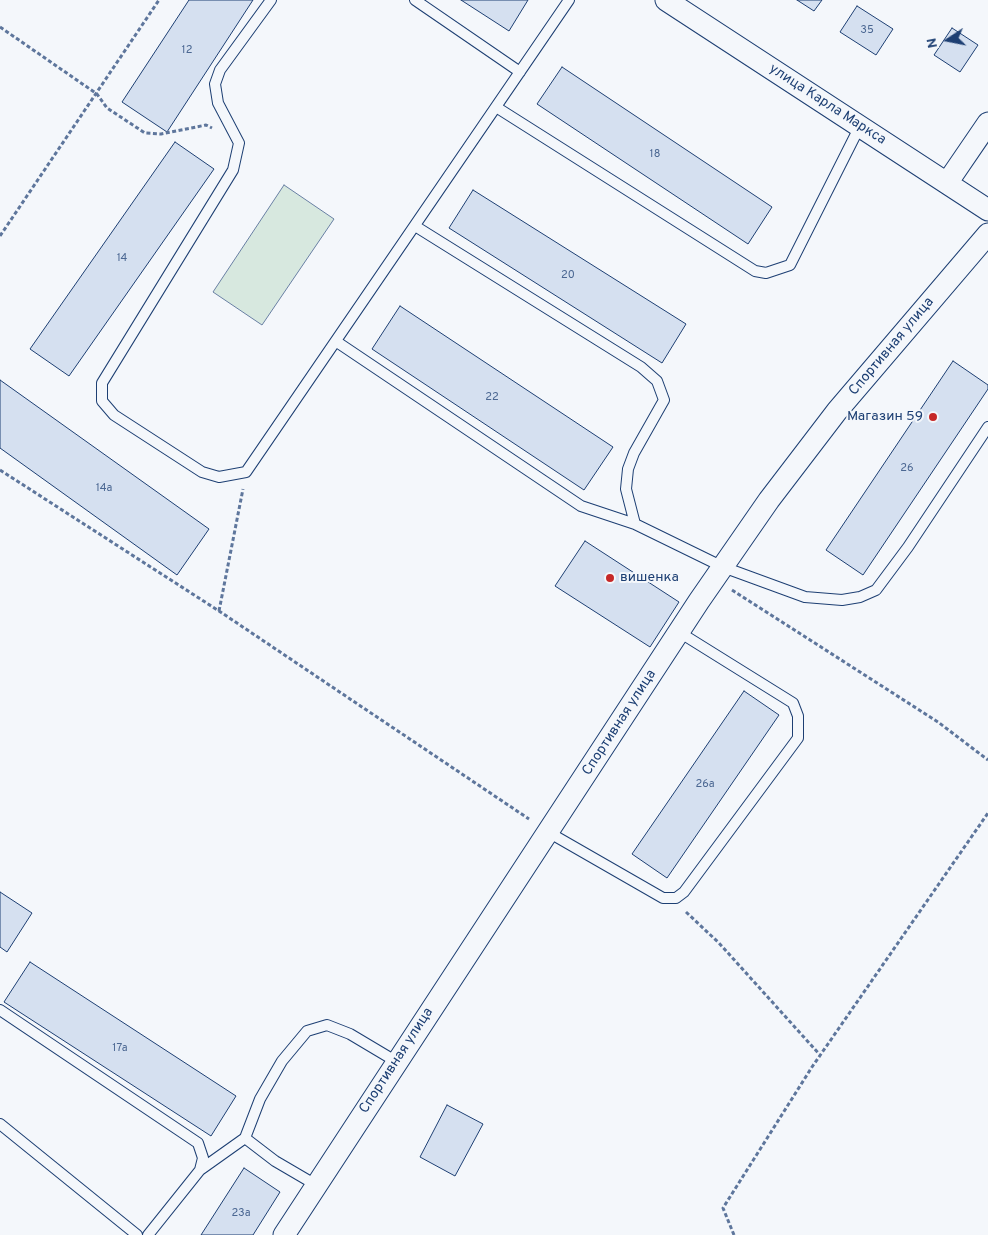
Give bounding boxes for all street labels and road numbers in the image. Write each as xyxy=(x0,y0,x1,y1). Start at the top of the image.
street label: улица Карла Маркса xyxy=(765,61,889,149)
street label: Спортивная улица xyxy=(846,295,938,399)
street label: Спортивная улица xyxy=(579,667,661,779)
street label: Спортивная улица xyxy=(356,1005,438,1117)

